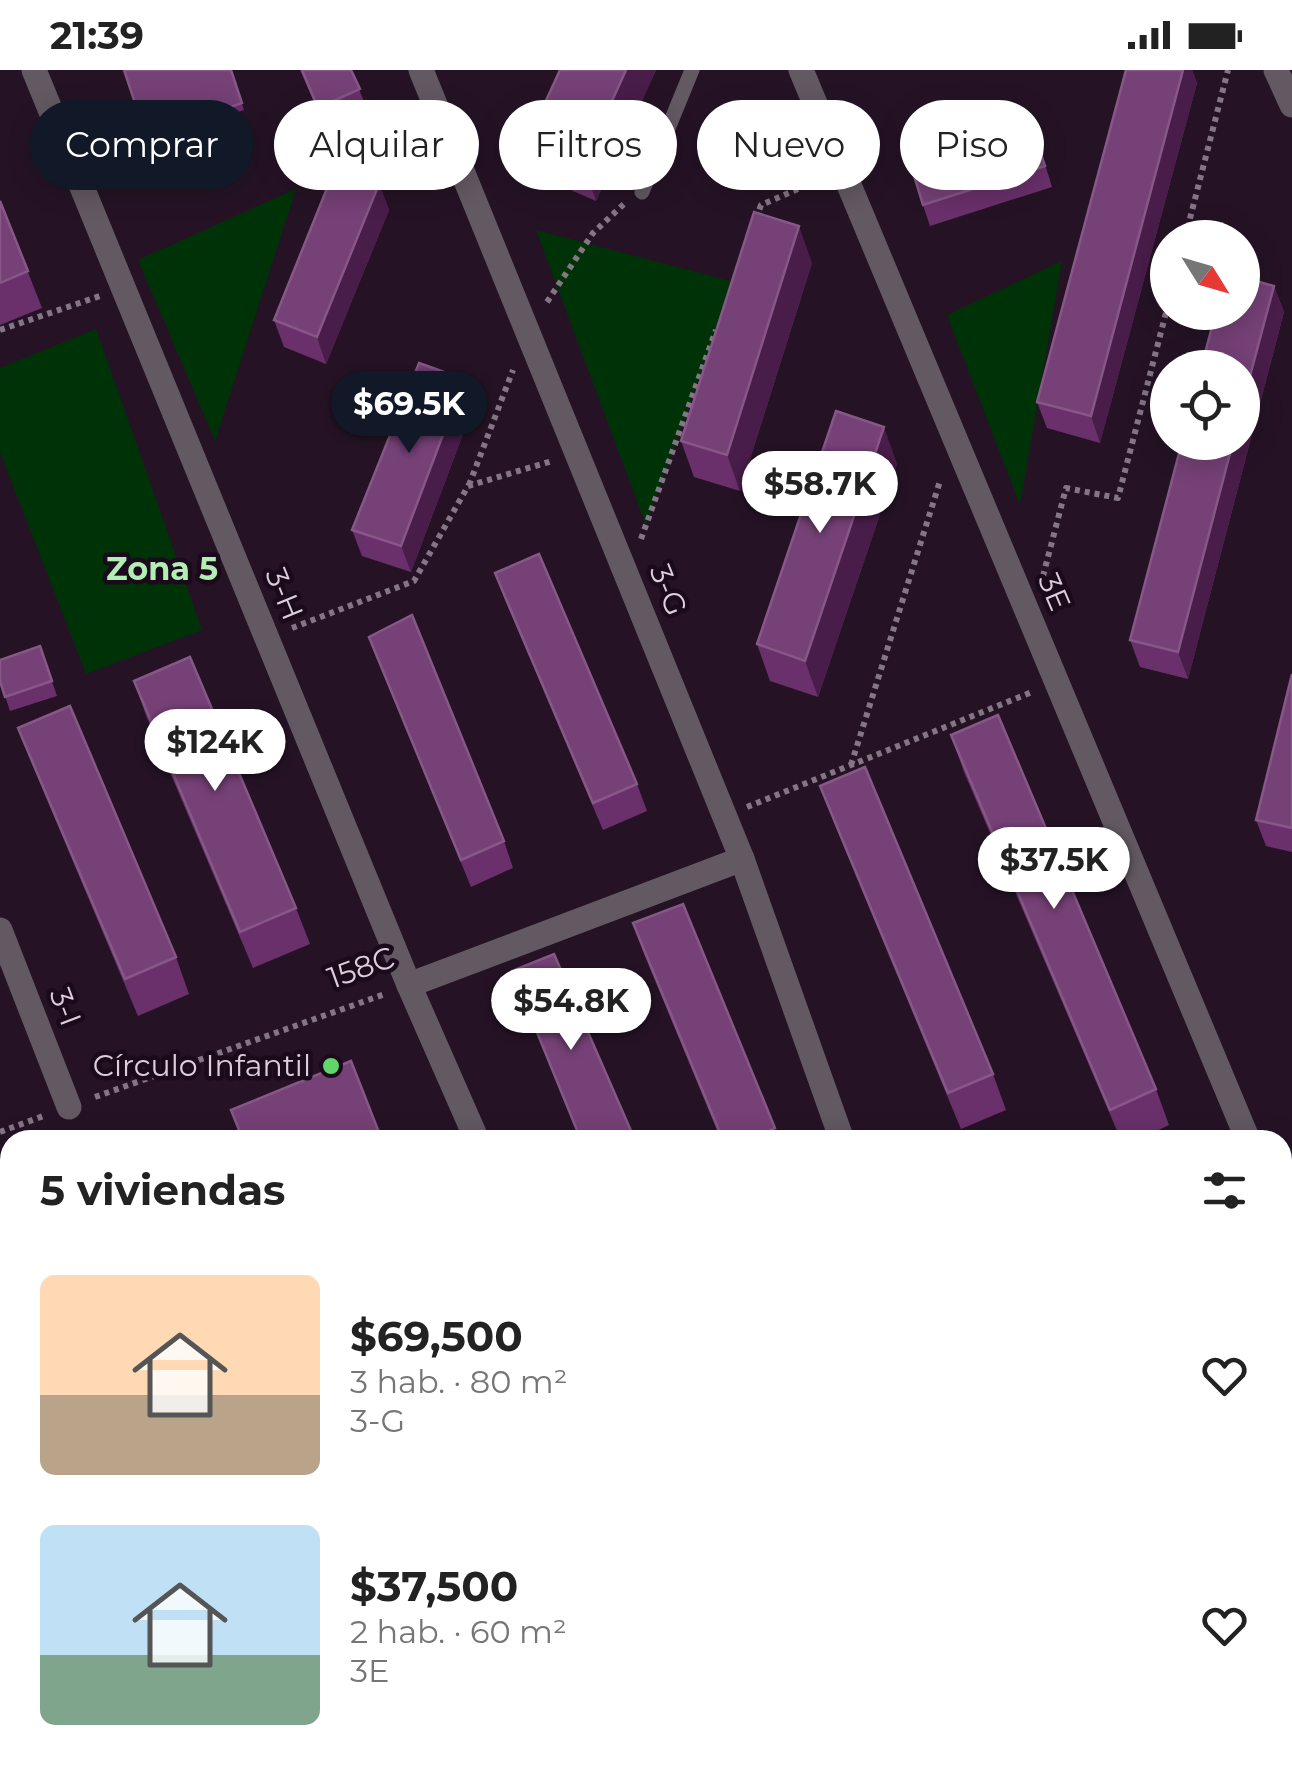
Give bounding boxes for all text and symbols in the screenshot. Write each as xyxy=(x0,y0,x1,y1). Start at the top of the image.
text: 21:39 xyxy=(50,12,144,59)
chip: Comprar xyxy=(30,100,254,190)
chip: Alquilar xyxy=(274,100,479,190)
chip: Filtros xyxy=(499,100,677,190)
chip: Nuevo xyxy=(697,100,880,190)
chip: Piso xyxy=(900,100,1044,190)
north arrow xyxy=(1150,220,1260,330)
map controls xyxy=(1150,220,1260,460)
button: locate xyxy=(1150,350,1260,460)
pin: $69.5K xyxy=(328,371,490,456)
text: $69.5K xyxy=(353,384,465,423)
pin: $58.7K xyxy=(739,451,901,536)
text: $58.7K xyxy=(764,464,876,503)
district label: Zona 5 xyxy=(106,549,218,588)
street label: 3-G xyxy=(642,559,695,621)
street label: 3-H xyxy=(257,562,312,625)
street label: 3E xyxy=(1030,568,1079,616)
pin: $124K xyxy=(145,709,285,794)
text: $124K xyxy=(167,722,263,761)
pin: $37.5K xyxy=(973,827,1135,912)
text: $37.5K xyxy=(1000,840,1108,879)
street label: 158C xyxy=(322,938,399,997)
pin: $54.8K xyxy=(490,968,652,1053)
text: $54.8K xyxy=(513,981,629,1020)
street label: 3-I xyxy=(41,983,89,1031)
place label: Círculo Infantil xyxy=(93,1047,311,1084)
marker: Círculo Infantil xyxy=(320,1055,342,1077)
icon: filters xyxy=(1197,1163,1252,1218)
text: 5 viviendas xyxy=(40,1164,285,1216)
text: $69,500 xyxy=(350,1310,523,1362)
icon: home xyxy=(120,1315,240,1435)
icon: heart xyxy=(1197,1348,1252,1403)
text: 3 hab. · 80 m² xyxy=(350,1362,567,1401)
text: 3-G xyxy=(350,1401,405,1440)
text: $37,500 xyxy=(350,1560,518,1612)
icon: home xyxy=(120,1565,240,1685)
icon: heart xyxy=(1197,1598,1252,1653)
text: 2 hab. · 60 m² xyxy=(350,1612,567,1651)
text: 3E xyxy=(350,1651,389,1690)

